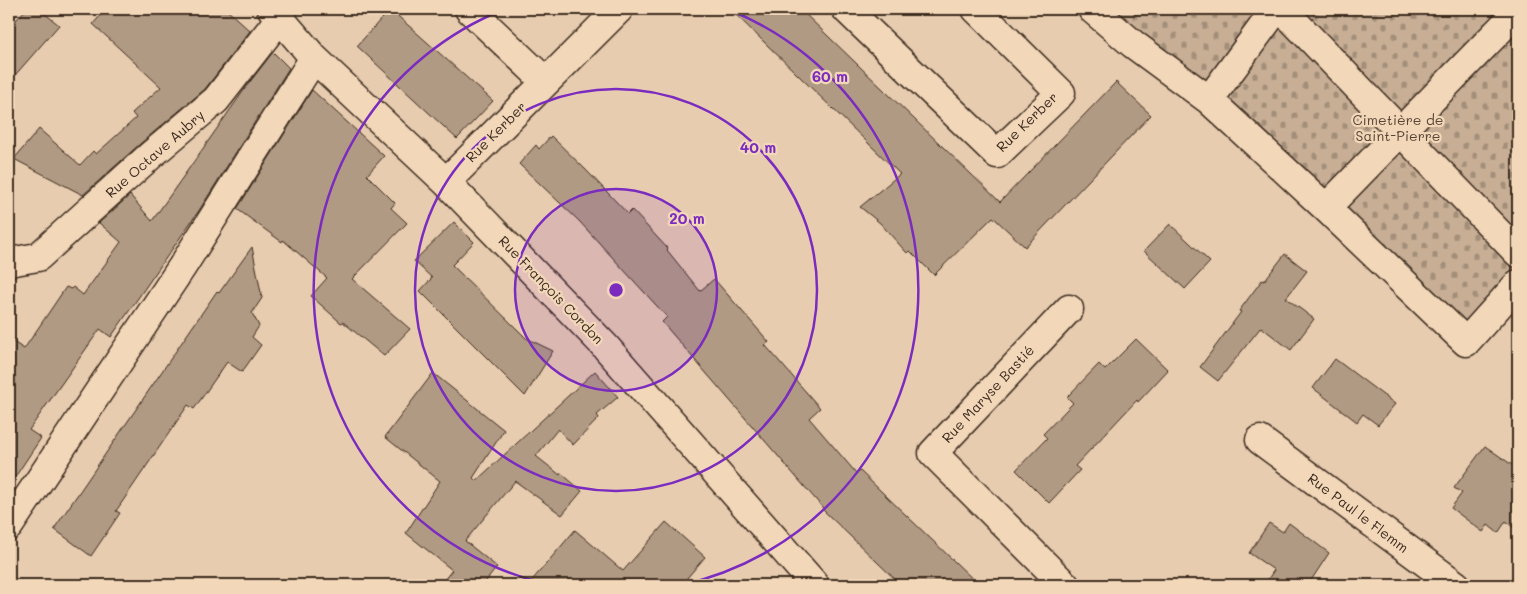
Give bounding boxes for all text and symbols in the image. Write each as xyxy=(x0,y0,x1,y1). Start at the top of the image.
text: 60 m xyxy=(812,66,848,86)
street label: Rue Kerber xyxy=(992,88,1062,156)
street label: Rue Kerber xyxy=(461,97,530,166)
street label: Rue Octave Aubry xyxy=(101,105,208,202)
park label: Cimetière de Saint-Pierre xyxy=(1353,110,1443,145)
text: 40 m xyxy=(740,137,776,157)
text: 20 m xyxy=(669,208,705,228)
street label: Rue François Cordon xyxy=(495,231,608,348)
centre of rings xyxy=(607,281,625,299)
street label: Rue Maryse Bastié xyxy=(937,341,1038,447)
street label: Rue Paul le Flemm xyxy=(1304,468,1413,557)

